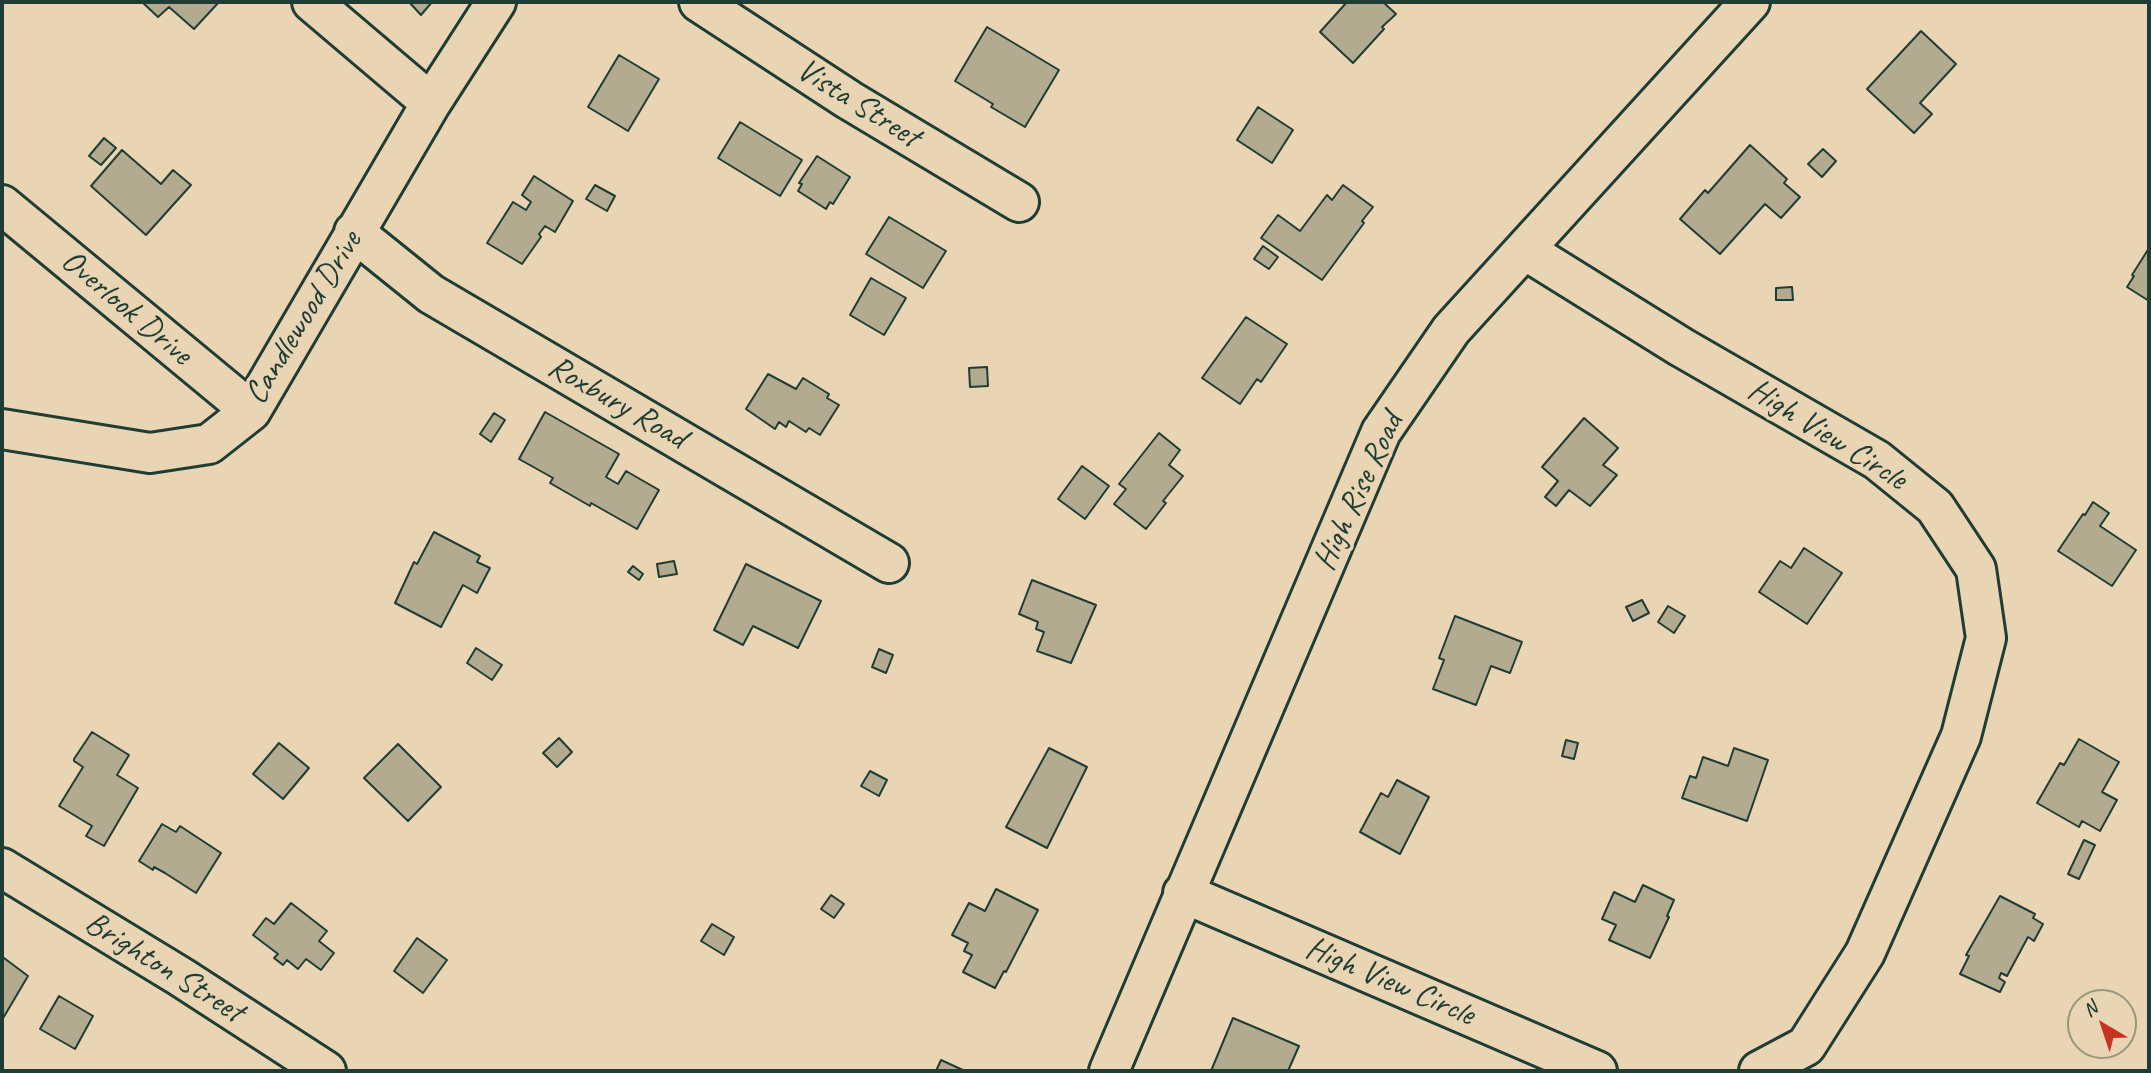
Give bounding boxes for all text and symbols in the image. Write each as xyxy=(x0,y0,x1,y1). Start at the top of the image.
street label: Vista Street xyxy=(789,51,927,157)
street label: Candlewood Drive xyxy=(237,224,371,412)
street label: Overlook Drive xyxy=(52,242,200,374)
street label: Roxbury Road xyxy=(541,348,693,458)
street label: High View Circle xyxy=(1740,371,1914,499)
street label: High Rise Road xyxy=(1305,407,1413,577)
street label: Brighton Street xyxy=(77,904,251,1032)
street label: High View Circle xyxy=(1300,929,1480,1035)
north arrow xyxy=(2067,989,2137,1059)
text: N xyxy=(2078,996,2102,1022)

